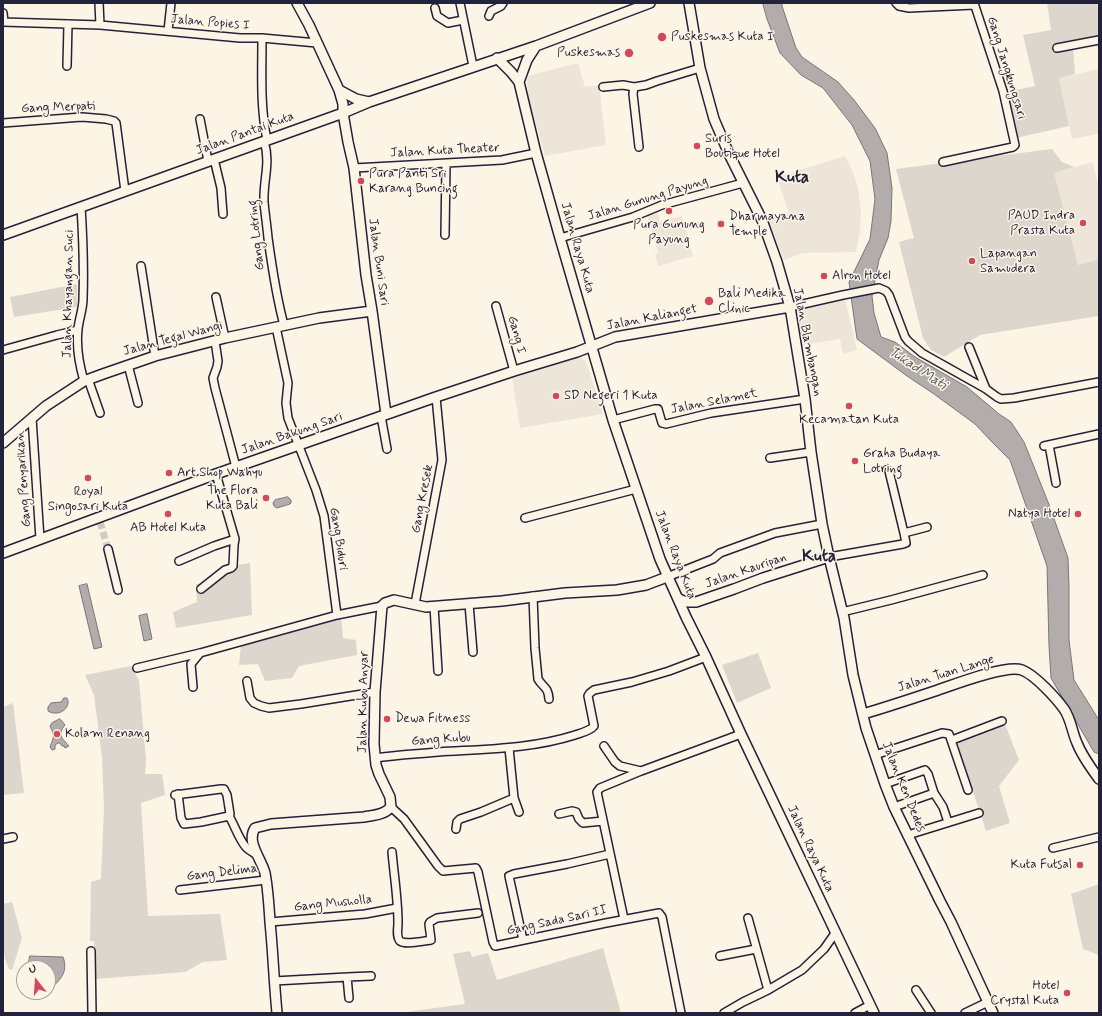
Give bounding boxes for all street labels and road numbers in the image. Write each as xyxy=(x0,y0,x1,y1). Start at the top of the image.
street label: Jalan Popies I xyxy=(170,12,250,34)
street label: Gang Jangkungsari xyxy=(983,15,1029,121)
street label: Gang Merpati xyxy=(21,99,95,117)
street label: Jalan Pantai Kuta xyxy=(194,109,296,159)
street label: Jalan Kuta Theater xyxy=(390,140,500,162)
street label: Jalan Gunung Payung xyxy=(586,173,710,225)
street label: Gang Lotring xyxy=(246,199,268,271)
street label: Jalan Raya Kuta xyxy=(557,201,597,295)
street label: Jalan Buni Sari xyxy=(364,217,392,307)
street label: Jalan Khayangan Suci xyxy=(60,230,78,358)
street label: Jalan Blambangan xyxy=(789,286,825,398)
street label: Jalan Kalianget xyxy=(605,302,699,334)
street label: Gang I xyxy=(503,314,529,356)
street label: Jalan Tegal Wangi xyxy=(121,318,225,360)
street label: Jalan Selamet xyxy=(669,386,759,418)
street label: Jalan Bakung Sari xyxy=(239,409,345,459)
street label: Gang Penyarikan xyxy=(13,430,35,528)
street label: Gang Kresek xyxy=(409,463,437,535)
street label: Gang Biduri xyxy=(325,506,351,572)
street label: Jalan Raya Kuta xyxy=(651,508,699,602)
street label: Jalan Kauripan xyxy=(703,550,789,592)
street label: Jalan Kubu Anyar xyxy=(355,651,373,753)
street label: Jalan Tuan Lange xyxy=(896,652,996,696)
street label: Gang Kubu xyxy=(411,730,471,750)
street label: Jalan Ken Dedes xyxy=(878,740,928,834)
street label: Jalan Raya Kuta xyxy=(783,803,837,895)
street label: Gang Delima xyxy=(186,861,258,885)
street label: Gang Musholla xyxy=(293,892,373,916)
street label: Gang Sada Sari II xyxy=(505,903,609,939)

